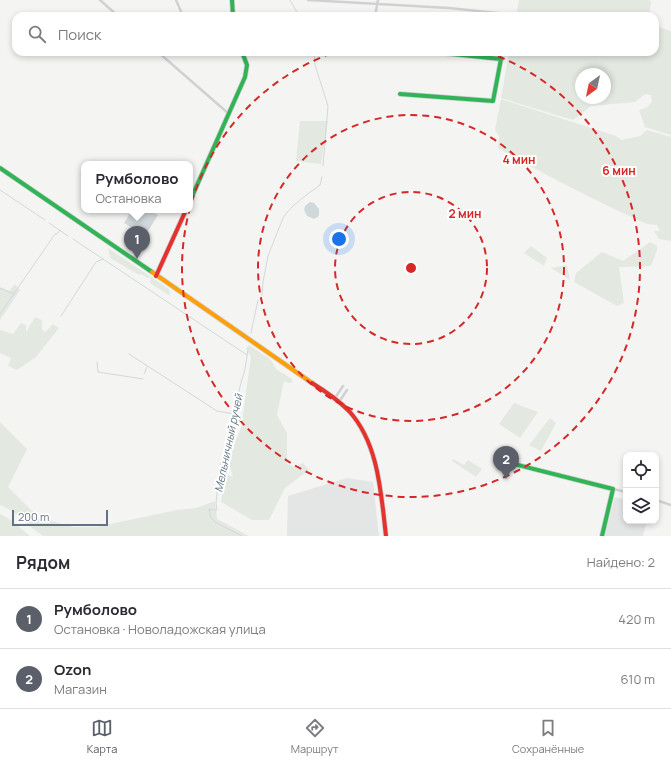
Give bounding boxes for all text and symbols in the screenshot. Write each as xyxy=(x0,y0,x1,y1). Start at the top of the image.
search box xyxy=(12,12,659,56)
icon: search xyxy=(26,23,48,45)
text: Поиск xyxy=(58,24,102,45)
north arrow xyxy=(575,68,611,104)
text: 4 мин xyxy=(502,151,536,168)
popup xyxy=(81,161,193,213)
text: 6 мин xyxy=(602,162,636,179)
text: Румболово xyxy=(95,168,179,189)
text: Остановка xyxy=(95,189,161,207)
text: 2 мин xyxy=(448,205,482,222)
pin: 1 xyxy=(124,226,150,259)
your location xyxy=(329,229,349,249)
centre of rings xyxy=(404,261,418,275)
water label: Мельничный ручей xyxy=(210,392,246,493)
pin: 2 xyxy=(493,446,519,479)
map controls xyxy=(623,452,659,524)
button: locate xyxy=(623,452,659,488)
button: layers xyxy=(623,488,659,524)
scale bar xyxy=(12,508,108,527)
text: 200 m xyxy=(18,509,49,524)
text: Рядом xyxy=(16,551,70,574)
text: Найдено: 2 xyxy=(587,553,655,571)
text: Румболово xyxy=(54,599,137,620)
text: 1 xyxy=(26,610,32,628)
text: 420 m xyxy=(618,610,655,628)
text: Остановка · Новоладожская улица xyxy=(54,620,266,638)
text: Ozon xyxy=(54,659,91,680)
text: 2 xyxy=(25,670,33,688)
text: 610 m xyxy=(621,670,655,688)
text: Магазин xyxy=(54,680,107,698)
tab: Карта xyxy=(87,717,117,756)
tab: Маршрут xyxy=(291,717,339,756)
tab: Сохранённые xyxy=(512,717,584,756)

